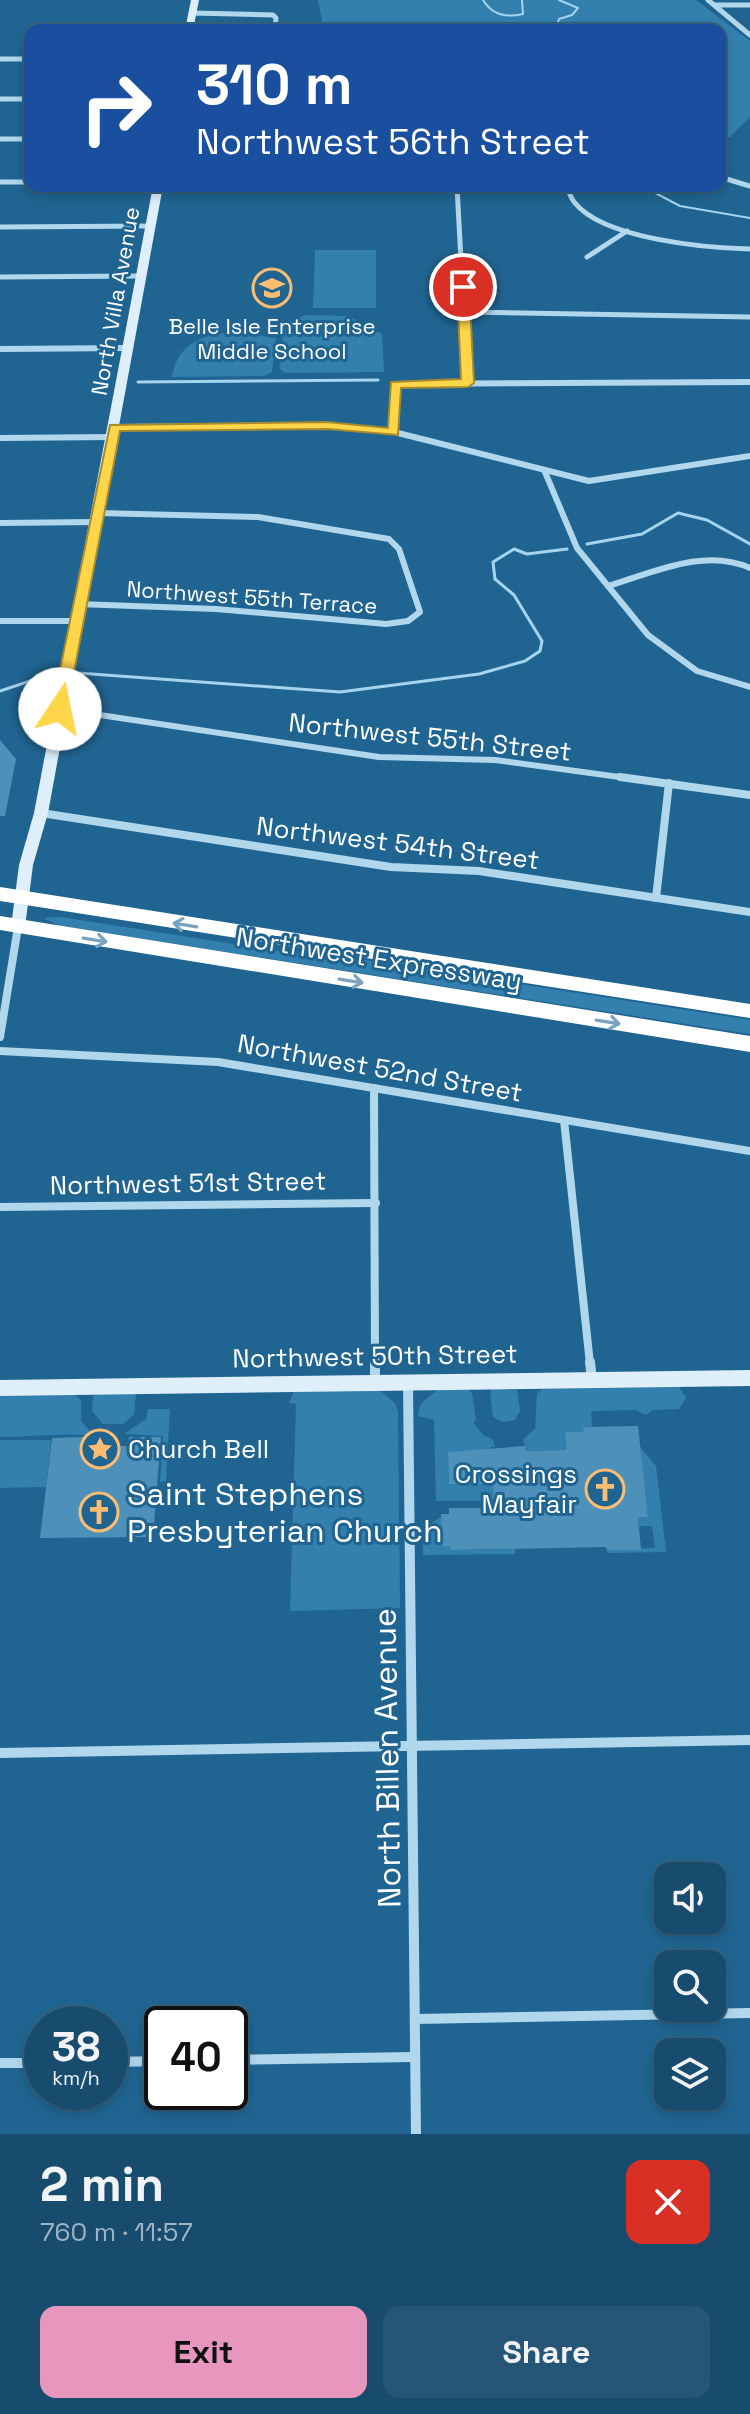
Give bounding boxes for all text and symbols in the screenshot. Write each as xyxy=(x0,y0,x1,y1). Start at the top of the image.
text: 310 m xyxy=(196,49,353,120)
icon: right xyxy=(64,56,168,160)
text: Northwest 56th Street xyxy=(196,119,590,165)
street label: North Villa Avenue xyxy=(85,205,145,397)
pin xyxy=(429,253,497,321)
icon: arrive xyxy=(441,265,485,309)
school or university icon: Belle Isle Enterprise Middle School xyxy=(251,267,293,309)
place label: Belle Isle Enterprise Middle School xyxy=(168,312,376,365)
street label: Northwest 55th Terrace xyxy=(126,574,378,620)
position arrow xyxy=(18,667,102,751)
street label: Northwest 55th Street xyxy=(287,705,573,769)
street label: Northwest 54th Street xyxy=(255,809,541,877)
one-way arrow xyxy=(173,917,198,932)
street label: Northwest Expressway xyxy=(234,920,524,998)
one-way arrow xyxy=(81,933,107,948)
one-way arrow xyxy=(338,974,364,989)
one-way arrow xyxy=(595,1015,620,1030)
street label: Northwest 52nd Street xyxy=(235,1026,525,1110)
street label: Northwest 51st Street xyxy=(49,1164,327,1202)
street label: Northwest 50th Street xyxy=(232,1337,518,1375)
place icon: Church Bell xyxy=(79,1428,121,1470)
place label: Church Bell xyxy=(128,1432,269,1466)
place label: Crossings Mayfair xyxy=(455,1457,577,1521)
church icon: Crossings Mayfair xyxy=(584,1468,626,1510)
place label: Saint Stephens Presbyterian Church xyxy=(127,1474,443,1551)
church icon: Saint Stephens Presbyterian Church xyxy=(78,1491,120,1533)
street label: North Billen Avenue xyxy=(364,1608,410,1908)
map controls xyxy=(654,1862,726,2110)
button: sound xyxy=(654,1862,726,1934)
button: search xyxy=(654,1950,726,2022)
speed limit sign: 40 xyxy=(144,2006,248,2110)
text: 38 xyxy=(52,2022,100,2073)
button: layers xyxy=(654,2038,726,2110)
text: km/h xyxy=(52,2065,100,2091)
text: 2 min xyxy=(40,2154,164,2215)
button: close xyxy=(626,2160,710,2244)
text: 760 m · 11:57 xyxy=(40,2215,193,2249)
button: Exit xyxy=(40,2306,367,2398)
button: Share xyxy=(383,2306,710,2398)

